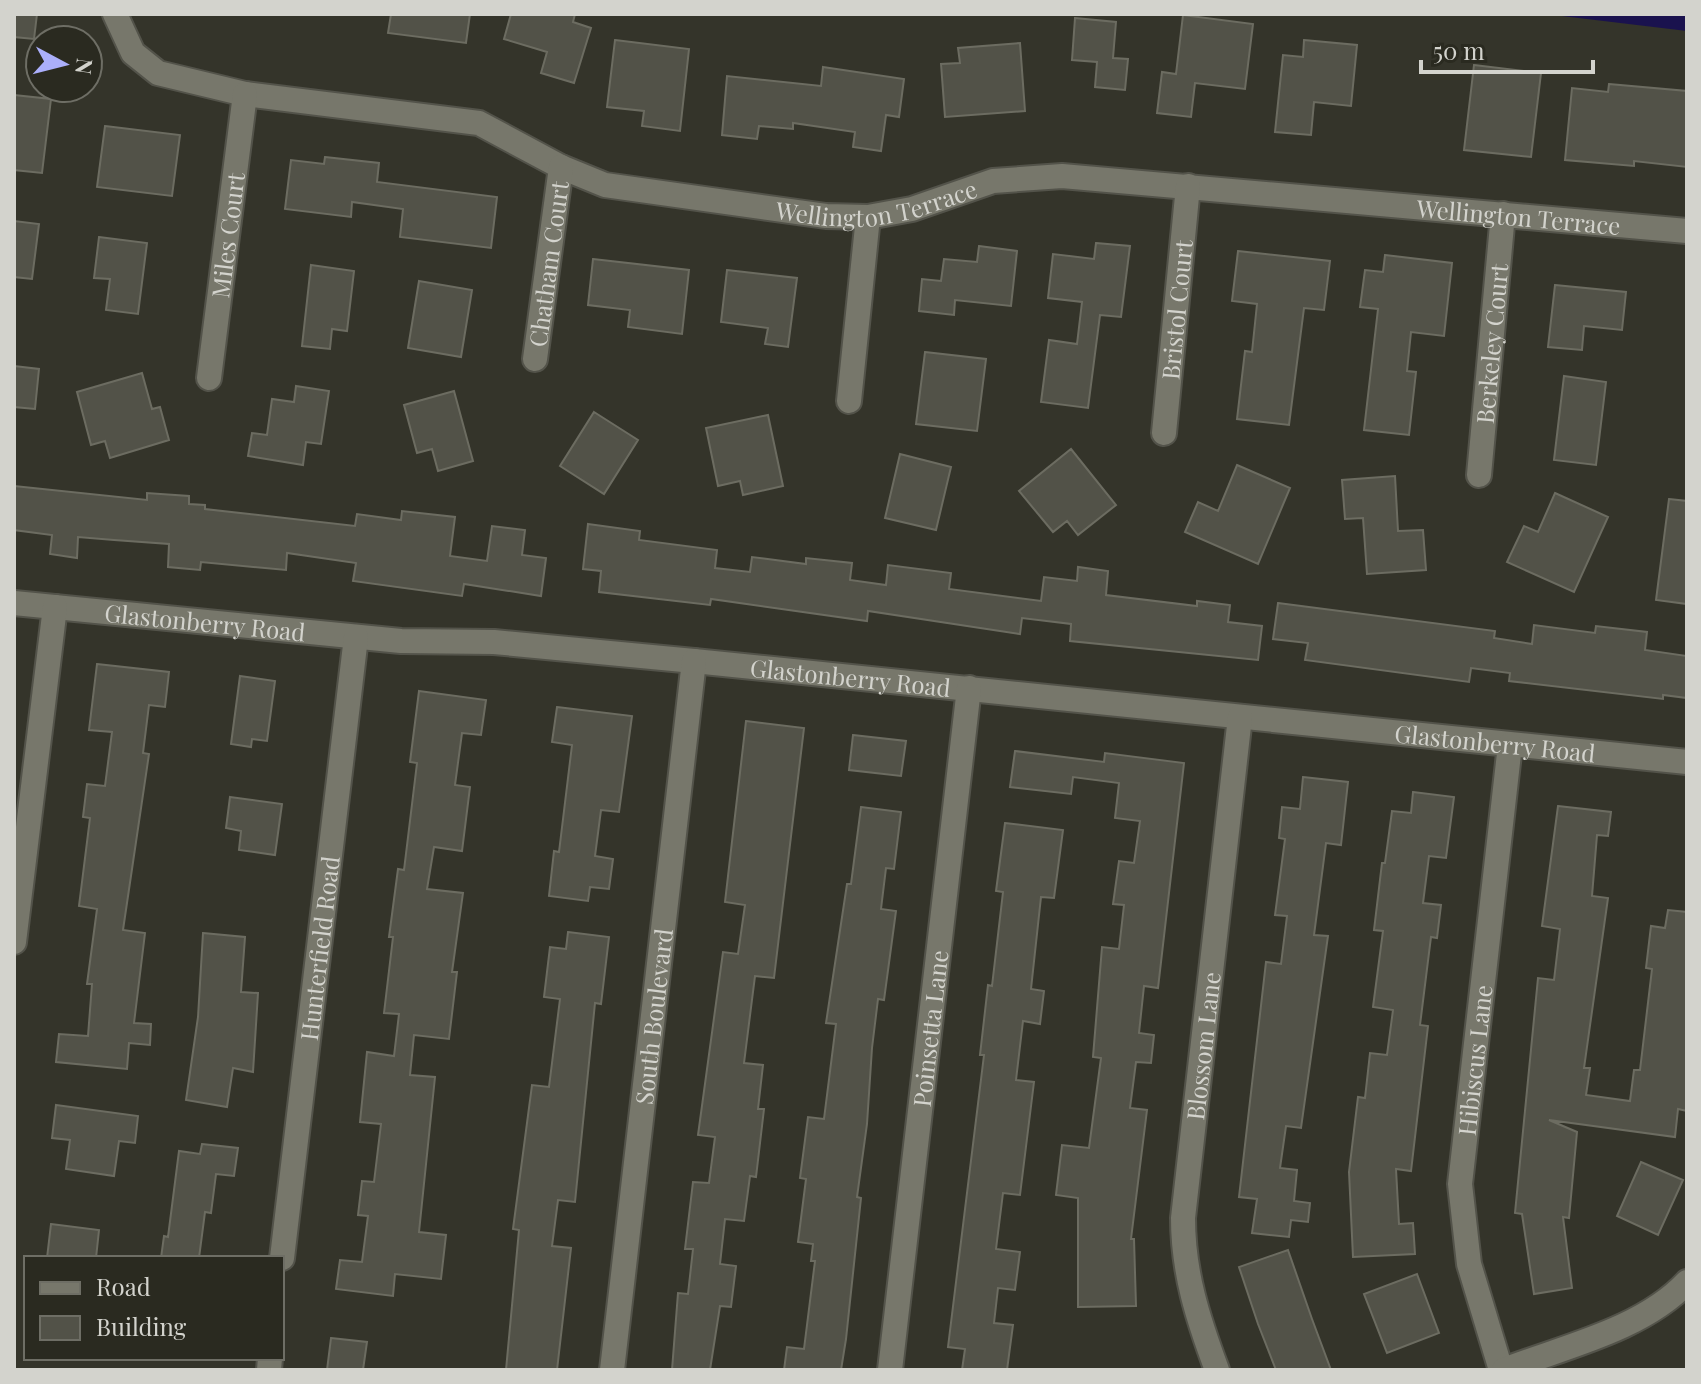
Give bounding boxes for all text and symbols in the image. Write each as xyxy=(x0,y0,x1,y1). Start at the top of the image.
north arrow xyxy=(24,24,104,104)
scale bar xyxy=(1421,24,1593,74)
text: 50 m xyxy=(1433,34,1485,66)
text: N xyxy=(69,57,101,76)
street label: Miles Court xyxy=(203,170,251,300)
street label: Wellington Terrace xyxy=(773,172,981,233)
street label: Chatham Court xyxy=(521,178,575,349)
street label: Wellington Terrace xyxy=(1414,191,1622,241)
street label: Bristol Court xyxy=(1153,238,1199,381)
street label: Berkeley Court xyxy=(1468,262,1514,425)
street label: Glastonberry Road xyxy=(103,596,307,648)
street label: Glastonberry Road xyxy=(749,651,952,703)
street label: Glastonberry Road xyxy=(1393,716,1597,769)
street label: Hunterfield Road xyxy=(292,854,346,1042)
street label: South Boulevard xyxy=(627,926,679,1106)
street label: Poinsetta Lane xyxy=(905,948,955,1108)
street label: Blossom Lane xyxy=(1178,970,1227,1122)
street label: Hibiscus Lane xyxy=(1450,983,1499,1137)
legend xyxy=(24,1256,284,1360)
text: Road xyxy=(96,1270,151,1302)
text: Building xyxy=(96,1310,187,1342)

